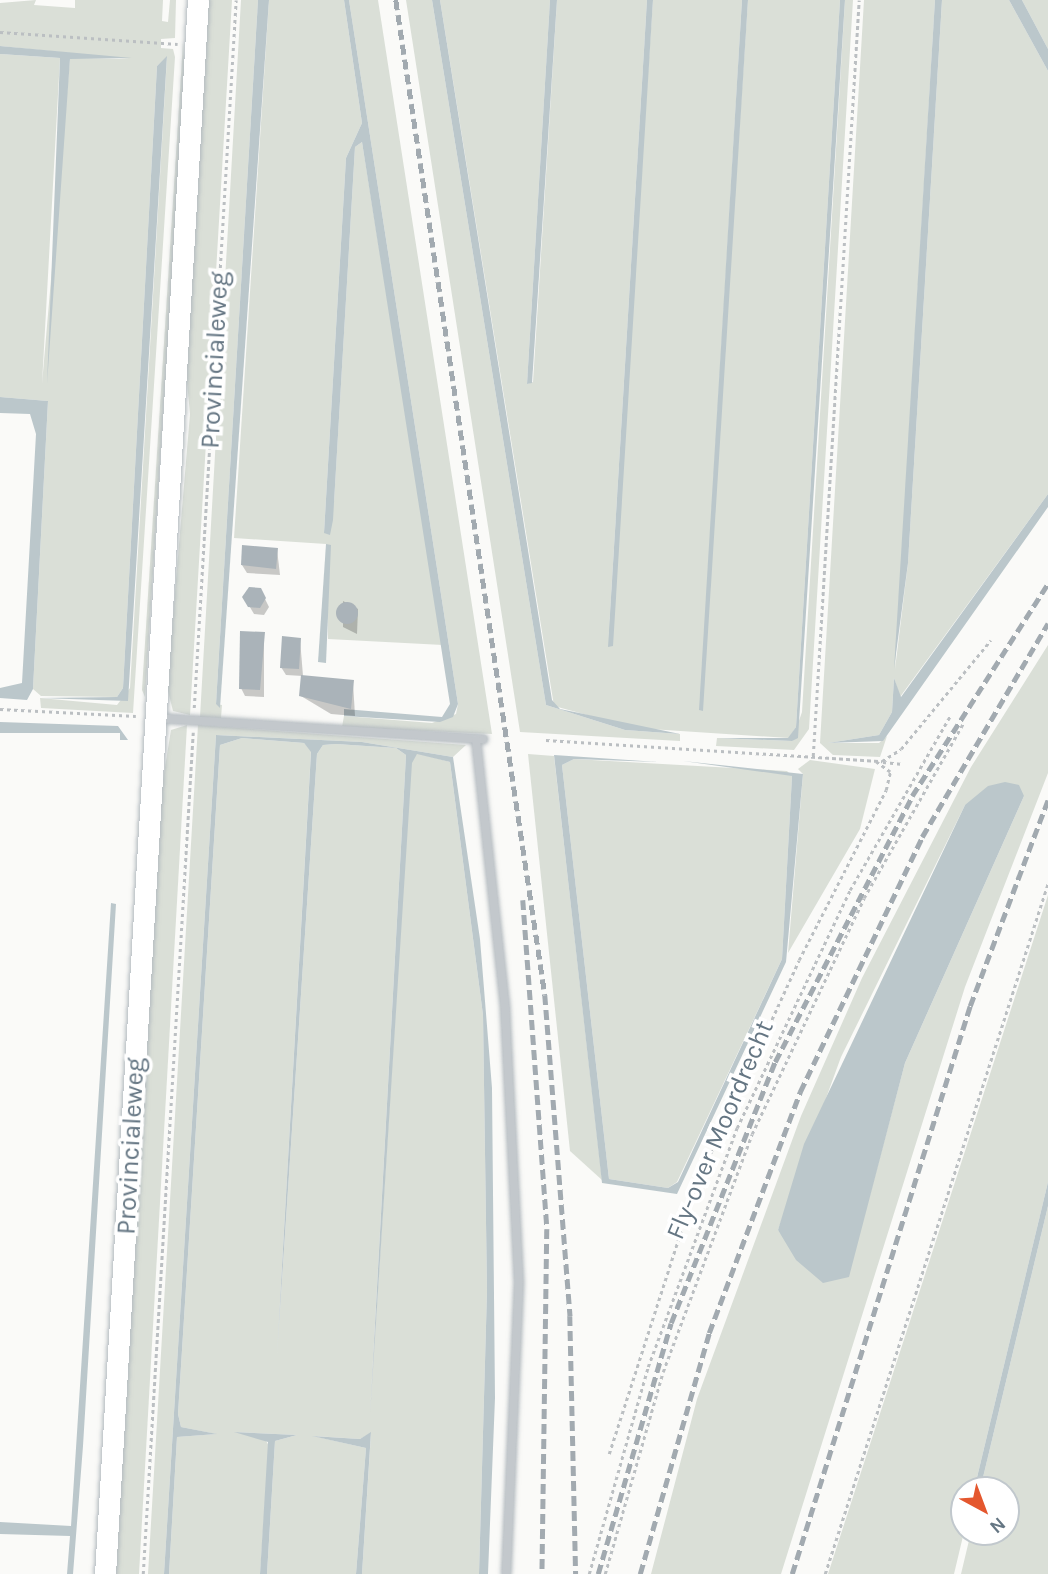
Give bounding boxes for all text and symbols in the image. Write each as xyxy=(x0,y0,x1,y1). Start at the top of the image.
street label: Provincialeweg xyxy=(195,271,235,449)
street label: Fly-over Moordrecht xyxy=(660,1016,780,1244)
street label: Provincialeweg xyxy=(111,1057,151,1235)
north arrow xyxy=(950,1476,1020,1546)
text: N xyxy=(985,1513,1010,1538)

